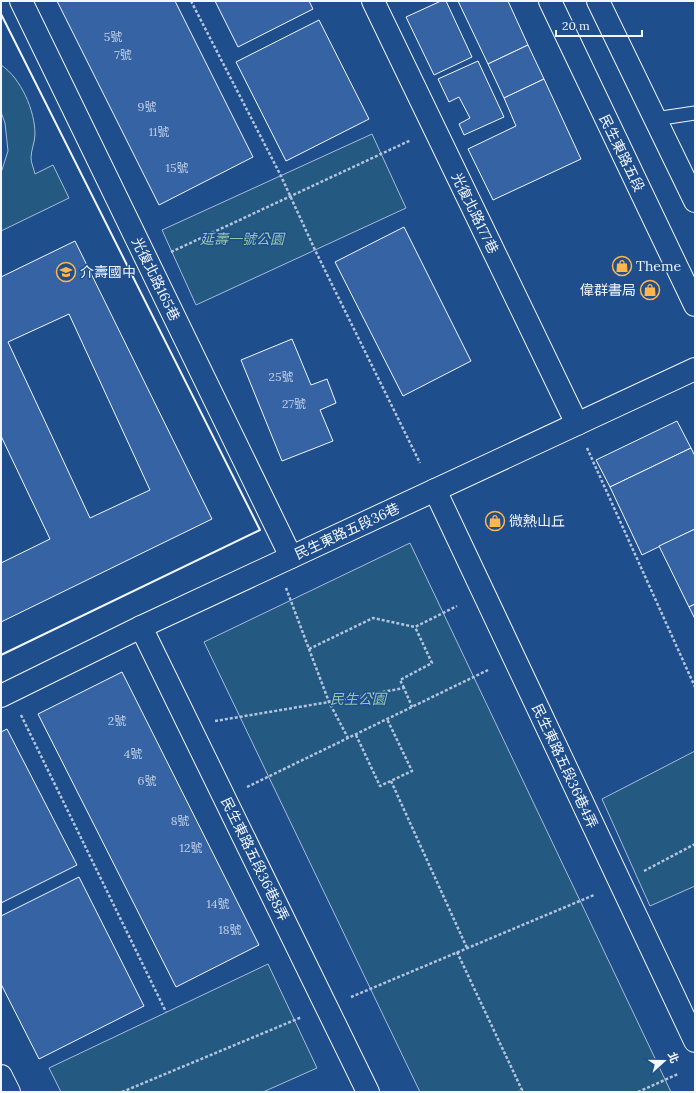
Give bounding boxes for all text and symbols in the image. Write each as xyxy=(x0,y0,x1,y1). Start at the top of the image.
scale bar xyxy=(556,12,642,38)
text: 20 m xyxy=(562,18,590,33)
house number: 5號 xyxy=(104,29,122,44)
house number: 7號 xyxy=(114,47,132,62)
house number: 9號 xyxy=(138,99,156,114)
street label: 民生東路五段 xyxy=(595,111,649,195)
house number: 11號 xyxy=(149,124,169,139)
house number: 15號 xyxy=(166,160,188,175)
street label: 光復北路177巷 xyxy=(448,170,502,256)
park label: 延壽一號公園 xyxy=(200,230,286,248)
street label: 光復北路165巷 xyxy=(128,234,184,324)
shop icon: Theme xyxy=(611,255,633,277)
place label: Theme xyxy=(636,257,681,275)
school or university icon: 介壽國中 xyxy=(55,261,77,283)
place label: 介壽國中 xyxy=(80,263,136,281)
shop icon: 偉群書局 xyxy=(639,279,661,301)
place label: 偉群書局 xyxy=(580,281,636,299)
house number: 25號 xyxy=(269,369,293,384)
house number: 27號 xyxy=(282,396,306,411)
street label: 民生東路五段36巷 xyxy=(292,499,402,563)
shop icon: 微熱山丘 xyxy=(484,510,506,532)
place label: 微熱山丘 xyxy=(509,512,565,530)
park label: 民生公園 xyxy=(330,690,388,708)
street label: 民生東路五段36巷4弄 xyxy=(528,701,602,831)
house number: 2號 xyxy=(108,713,126,728)
house number: 4號 xyxy=(124,746,142,761)
house number: 6號 xyxy=(138,773,156,788)
street label: 民生東路五段36巷8弄 xyxy=(217,794,293,924)
house number: 8號 xyxy=(171,813,189,828)
house number: 12號 xyxy=(180,840,202,855)
house number: 14號 xyxy=(207,896,229,911)
house number: 18號 xyxy=(218,922,242,937)
north arrow xyxy=(644,1041,684,1081)
text: 北 xyxy=(665,1050,682,1065)

